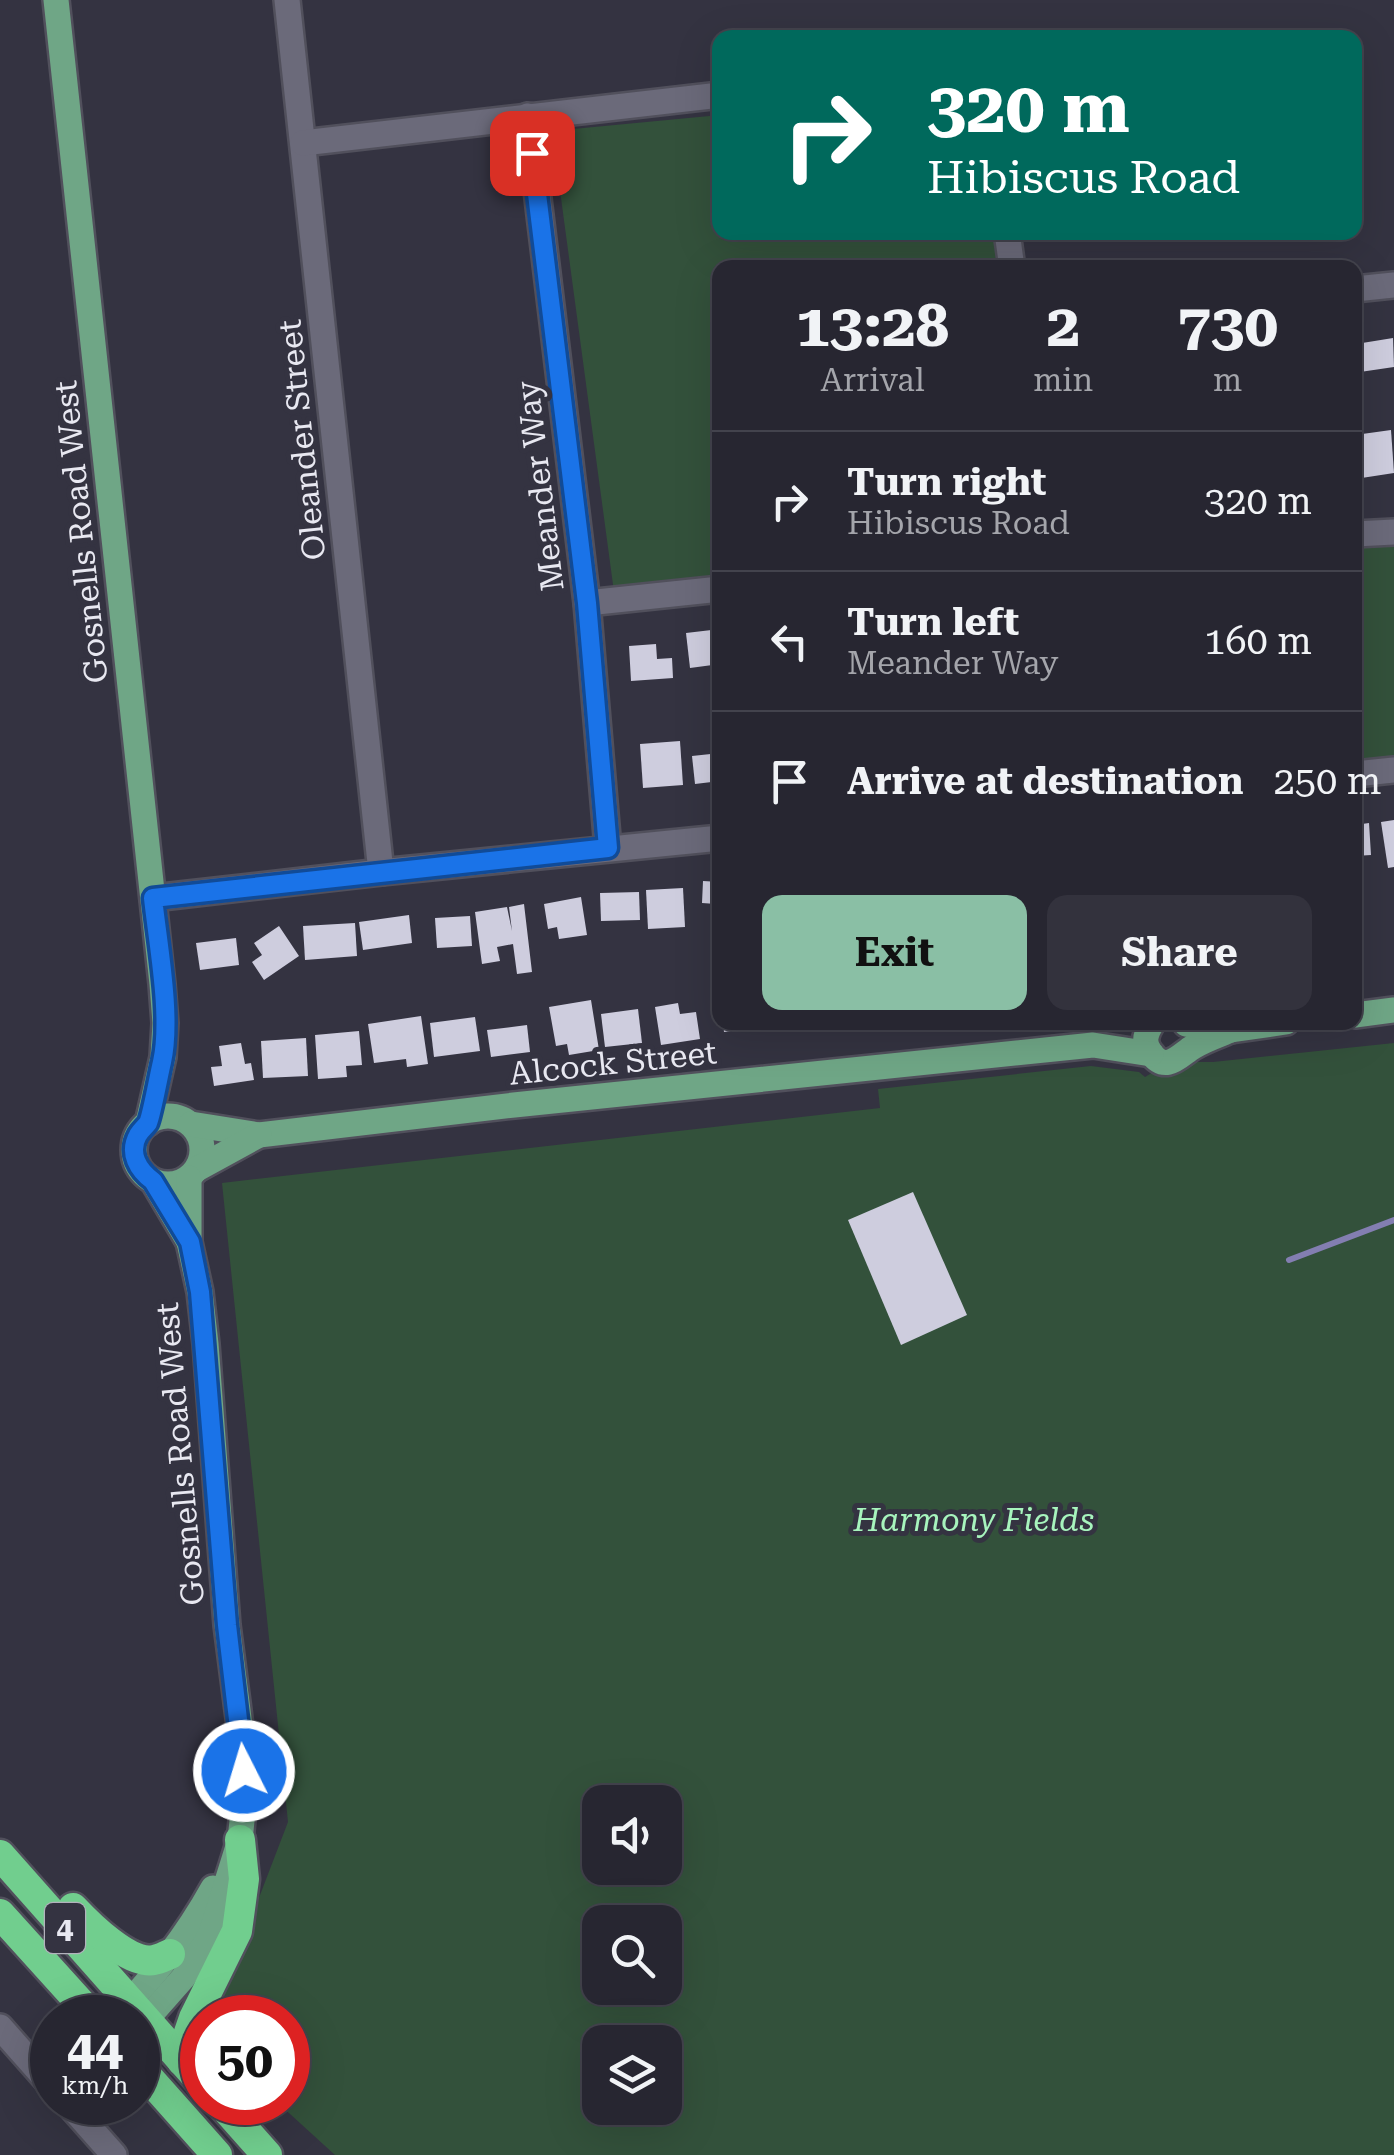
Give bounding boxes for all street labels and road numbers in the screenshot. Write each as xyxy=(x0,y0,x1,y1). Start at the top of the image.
street label: Oleander Street xyxy=(270,318,334,562)
street label: Gosnells Road West xyxy=(46,379,116,685)
street label: Meander Way xyxy=(508,379,572,593)
street label: Alcock Street xyxy=(507,1033,719,1093)
street label: Gosnells Road West xyxy=(148,1301,212,1607)
road number: 4 xyxy=(45,1903,85,1953)

